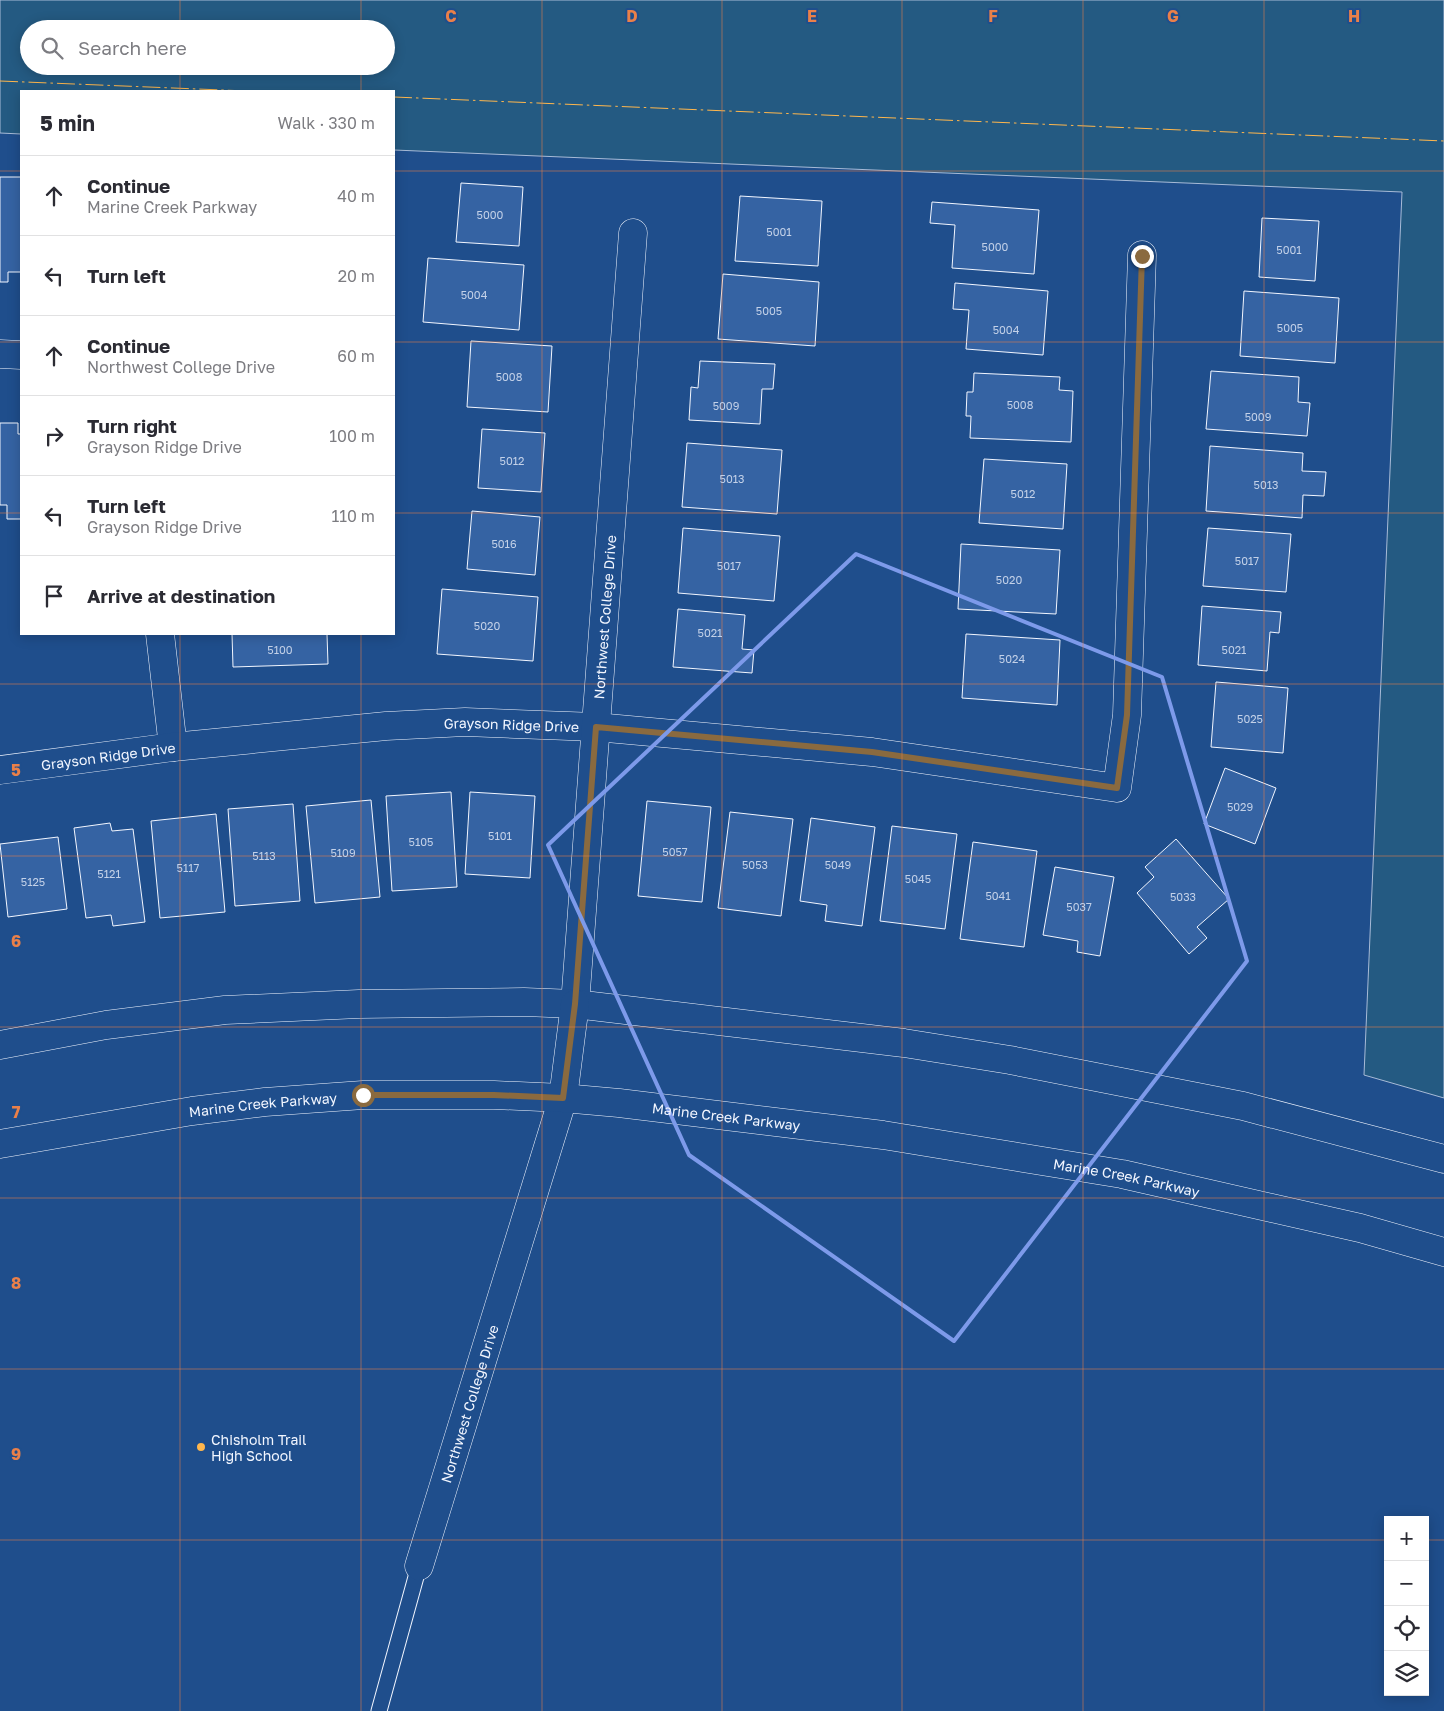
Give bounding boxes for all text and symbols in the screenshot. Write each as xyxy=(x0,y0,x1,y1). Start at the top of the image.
text: C xyxy=(445,6,457,26)
text: D xyxy=(626,6,638,26)
text: E xyxy=(807,6,817,26)
text: F xyxy=(988,6,998,26)
text: G xyxy=(1167,6,1179,26)
text: H xyxy=(1348,6,1360,26)
search box xyxy=(20,20,395,75)
icon: search xyxy=(38,34,66,62)
text: Search here xyxy=(78,36,187,59)
text: 5 min xyxy=(40,110,95,136)
text: Walk · 330 m xyxy=(277,113,375,133)
text: Continue xyxy=(87,174,170,197)
icon: ahead xyxy=(40,182,68,210)
text: 40 m xyxy=(337,186,375,206)
text: Marine Creek Parkway xyxy=(87,197,257,217)
house number: 5000 xyxy=(477,208,504,221)
house number: 5001 xyxy=(766,225,792,238)
house number: 5000 xyxy=(982,240,1009,253)
house number: 5001 xyxy=(1276,243,1302,256)
route end xyxy=(1131,245,1154,268)
icon: left xyxy=(40,262,68,290)
text: Turn left xyxy=(87,264,166,287)
text: 20 m xyxy=(338,266,375,286)
house number: 5004 xyxy=(461,288,488,301)
house number: 5005 xyxy=(756,304,782,317)
house number: 5005 xyxy=(1277,321,1303,334)
house number: 5004 xyxy=(993,323,1020,336)
text: Continue xyxy=(87,334,170,357)
icon: ahead xyxy=(40,342,68,370)
text: 60 m xyxy=(337,346,375,366)
text: Northwest College Drive xyxy=(87,357,275,377)
house number: 5008 xyxy=(496,370,523,383)
house number: 5008 xyxy=(1007,398,1034,411)
house number: 5009 xyxy=(713,399,739,412)
house number: 5009 xyxy=(1245,410,1271,423)
text: Turn right xyxy=(87,414,177,437)
icon: right xyxy=(40,422,68,450)
text: 100 m xyxy=(329,426,375,446)
text: Grayson Ridge Drive xyxy=(87,437,242,457)
house number: 5012 xyxy=(500,454,524,467)
house number: 5013 xyxy=(720,472,744,485)
house number: 5013 xyxy=(1254,478,1278,491)
house number: 5012 xyxy=(1011,487,1035,500)
text: Turn left xyxy=(87,494,166,517)
icon: left xyxy=(40,502,68,530)
text: 110 m xyxy=(331,506,375,526)
text: Grayson Ridge Drive xyxy=(87,517,242,537)
street label: Northwest College Drive xyxy=(589,534,619,700)
house number: 5016 xyxy=(491,537,517,550)
house number: 5017 xyxy=(1235,554,1259,567)
house number: 5017 xyxy=(717,559,741,572)
house number: 5020 xyxy=(996,573,1022,586)
icon: arrive xyxy=(40,582,68,610)
text: Arrive at destination xyxy=(87,584,275,607)
house number: 5020 xyxy=(474,619,500,632)
house number: 5021 xyxy=(698,626,722,639)
house number: 5100 xyxy=(267,643,293,656)
house number: 5021 xyxy=(1222,643,1246,656)
house number: 5024 xyxy=(999,652,1025,665)
house number: 5025 xyxy=(1237,712,1263,725)
street label: Grayson Ridge Drive xyxy=(443,713,579,735)
street label: Grayson Ridge Drive xyxy=(40,738,176,773)
text: 5 xyxy=(11,760,21,780)
house number: 5029 xyxy=(1227,800,1253,813)
house number: 5101 xyxy=(488,829,512,842)
house number: 5105 xyxy=(409,835,433,848)
house number: 5057 xyxy=(662,845,688,858)
house number: 5109 xyxy=(330,846,356,859)
house number: 5113 xyxy=(252,849,276,862)
house number: 5053 xyxy=(742,858,768,871)
house number: 5049 xyxy=(825,858,851,871)
house number: 5117 xyxy=(177,861,200,874)
house number: 5121 xyxy=(97,867,121,880)
house number: 5045 xyxy=(905,872,931,885)
house number: 5125 xyxy=(21,875,45,888)
house number: 5041 xyxy=(985,889,1011,902)
house number: 5033 xyxy=(1170,890,1196,903)
house number: 5037 xyxy=(1066,900,1092,913)
text: 6 xyxy=(11,931,21,951)
route start xyxy=(352,1084,375,1107)
street label: Marine Creek Parkway xyxy=(188,1088,338,1120)
street label: Marine Creek Parkway xyxy=(651,1099,801,1133)
text: 7 xyxy=(12,1102,21,1122)
street label: Marine Creek Parkway xyxy=(1052,1154,1202,1200)
text: 8 xyxy=(11,1273,21,1293)
street label: Northwest College Drive xyxy=(437,1322,501,1485)
place label: Chisholm Trail High School xyxy=(211,1431,307,1464)
marker: Chisholm Trail High School xyxy=(195,1441,207,1453)
text: 9 xyxy=(11,1444,21,1464)
map controls xyxy=(1384,1516,1429,1696)
button: + xyxy=(1384,1516,1429,1561)
button: − xyxy=(1384,1561,1429,1606)
button: locate xyxy=(1384,1606,1429,1651)
button: layers xyxy=(1384,1651,1429,1696)

